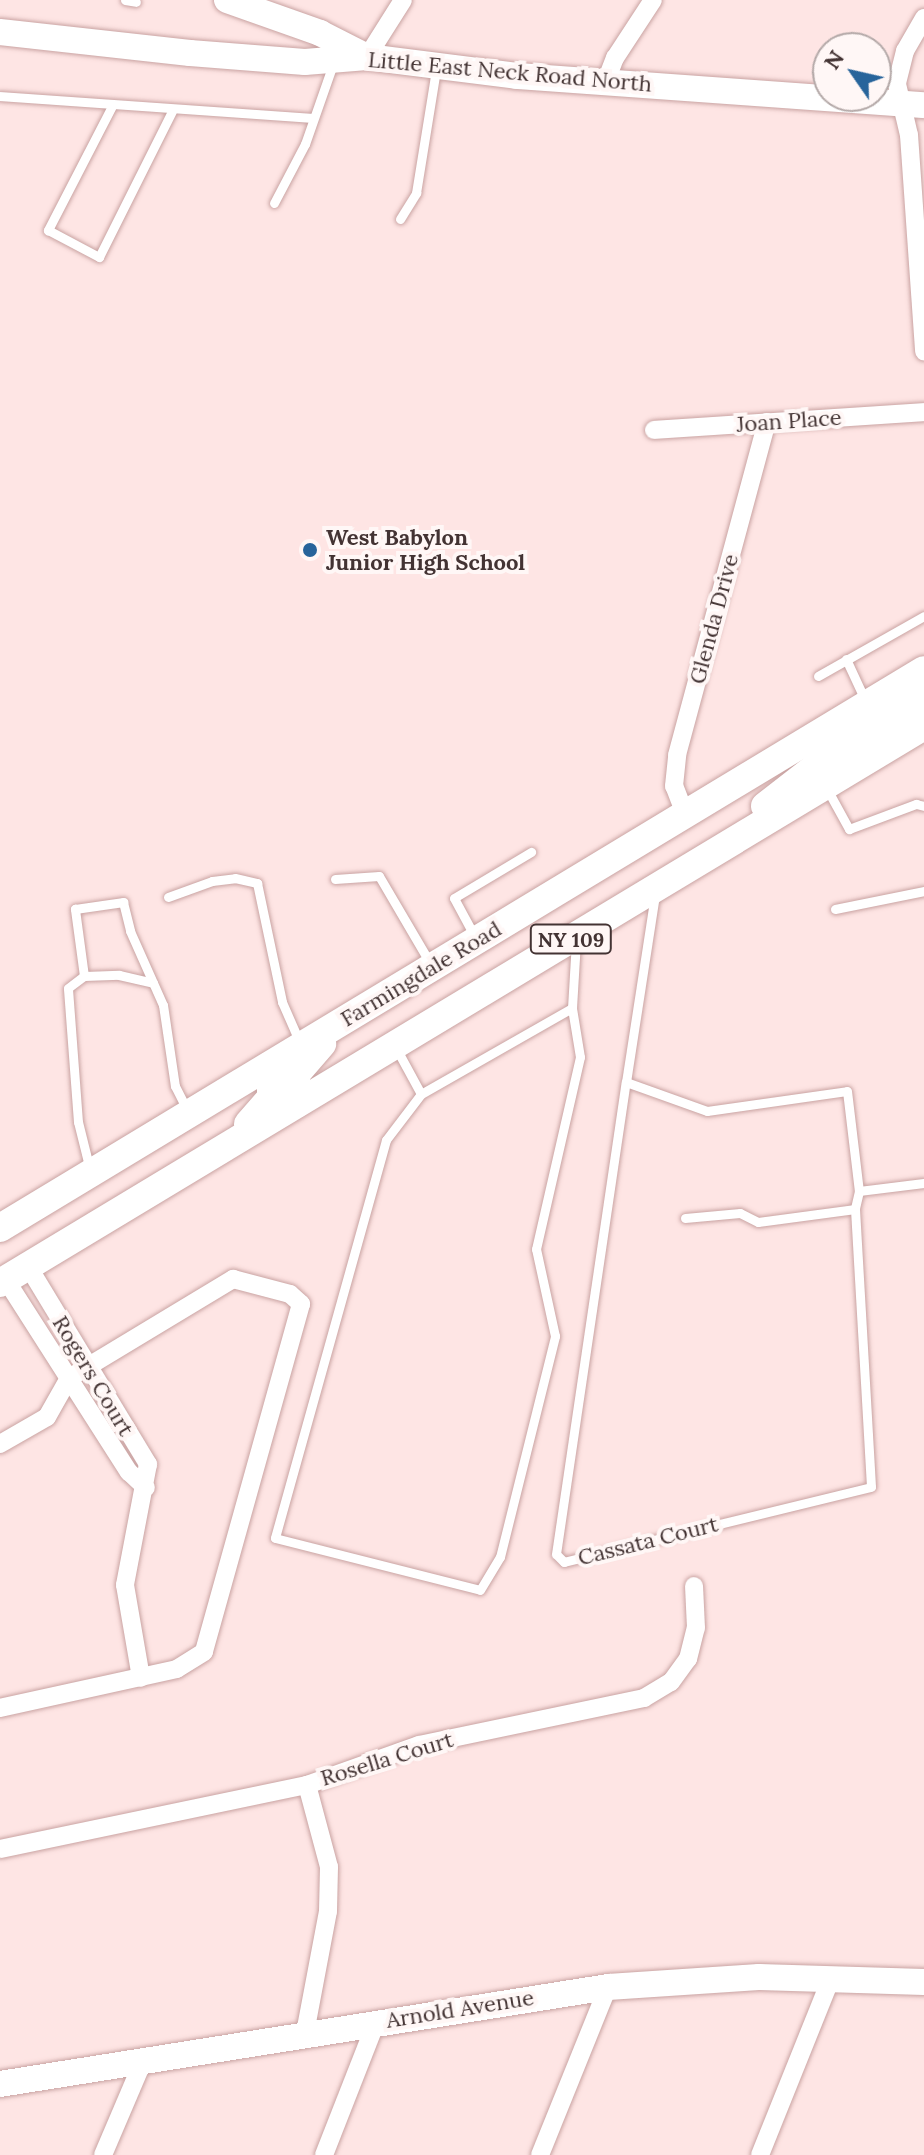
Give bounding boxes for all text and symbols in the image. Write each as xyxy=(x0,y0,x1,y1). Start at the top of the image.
north arrow xyxy=(812,32,892,112)
text: N xyxy=(817,45,850,75)
street label: Little East Neck Road North xyxy=(367,46,653,98)
street label: Joan Place xyxy=(735,404,843,438)
place label: West Babylon Junior High School xyxy=(326,524,525,576)
marker: West Babylon Junior High School xyxy=(301,541,319,559)
street label: Glenda Drive xyxy=(684,551,744,687)
street label: Farmingdale Road xyxy=(336,916,506,1032)
road number: NY 109 xyxy=(529,923,613,955)
street label: Rogers Court xyxy=(47,1311,139,1441)
street label: Cassata Court xyxy=(575,1511,721,1571)
street label: Rosella Court xyxy=(317,1726,457,1792)
street label: Arnold Avenue xyxy=(384,1984,536,2034)

